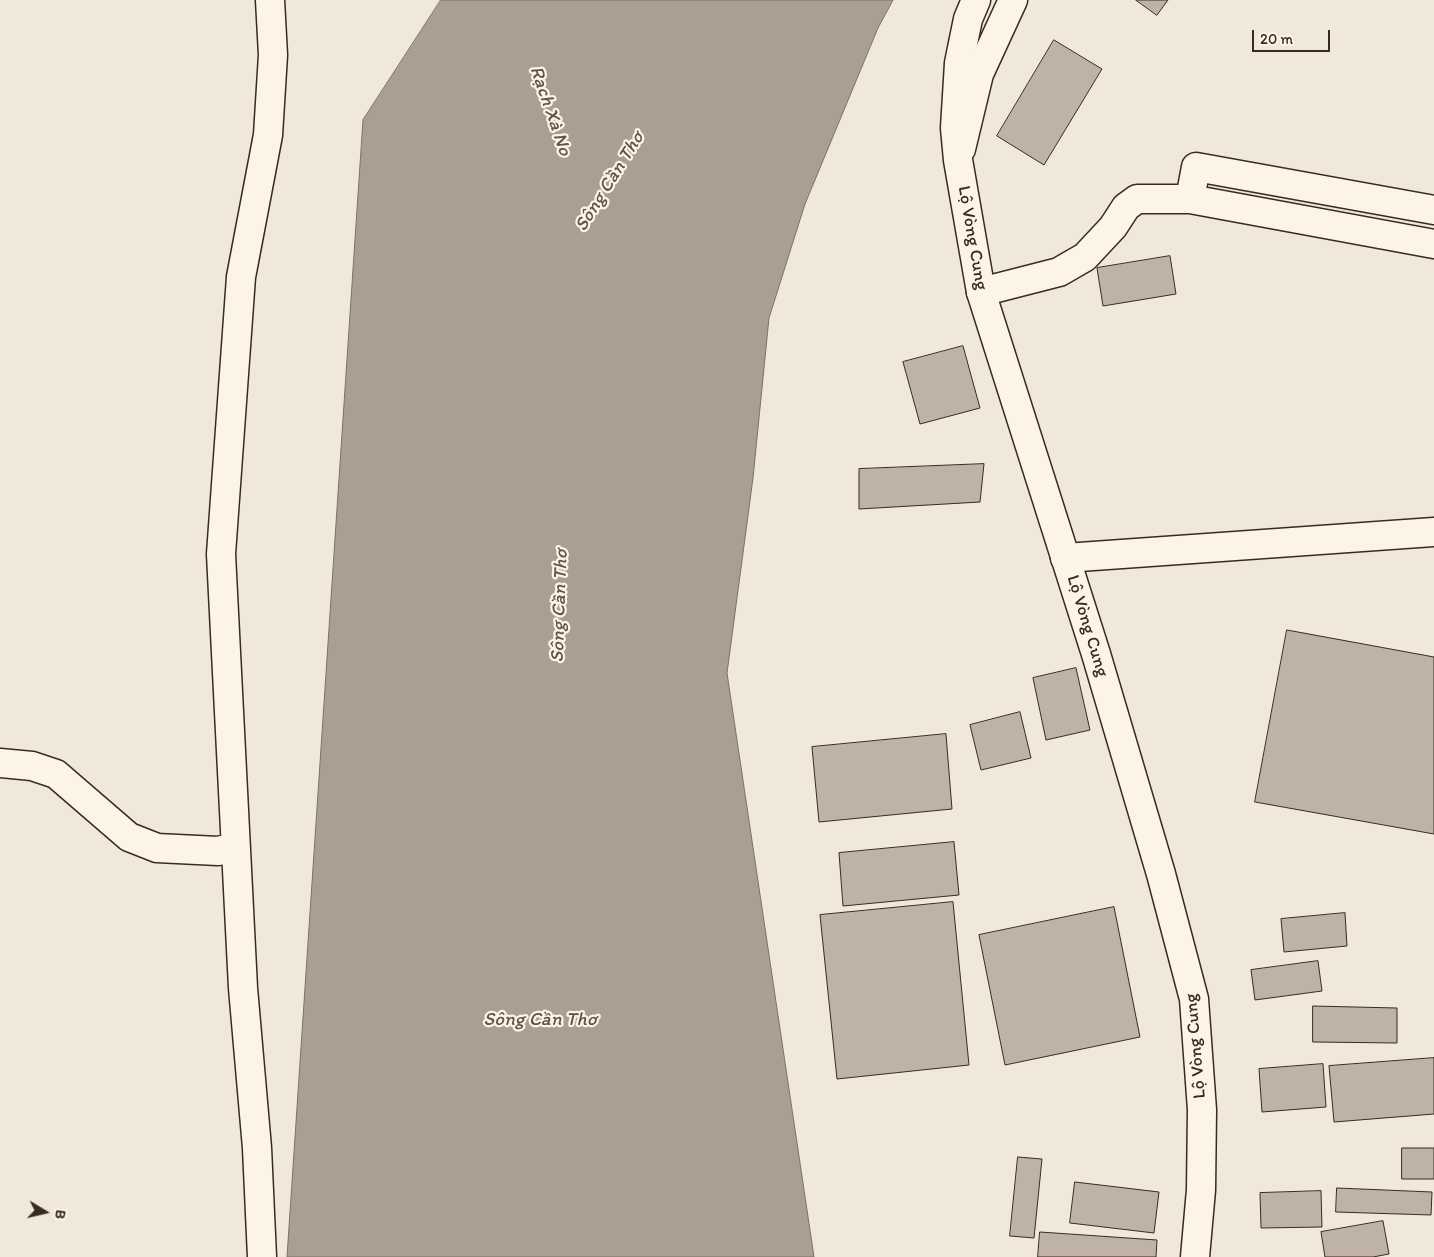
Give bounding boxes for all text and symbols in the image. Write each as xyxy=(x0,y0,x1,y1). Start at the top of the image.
scale bar xyxy=(1254,20,1332,52)
text: 20 m xyxy=(1260,30,1293,48)
water label: Rạch Xà No xyxy=(524,63,576,159)
water label: Sông Cần Thơ xyxy=(570,128,650,236)
street label: Lộ Vòng Cung xyxy=(952,184,992,292)
water label: Sông Cần Thơ xyxy=(547,549,573,663)
street label: Lộ Vòng Cung xyxy=(1061,572,1113,680)
street label: Lộ Vòng Cung xyxy=(1181,993,1211,1099)
water label: Sông Cần Thơ xyxy=(484,1009,596,1031)
north arrow xyxy=(20,1187,70,1237)
text: B xyxy=(51,1209,69,1220)

